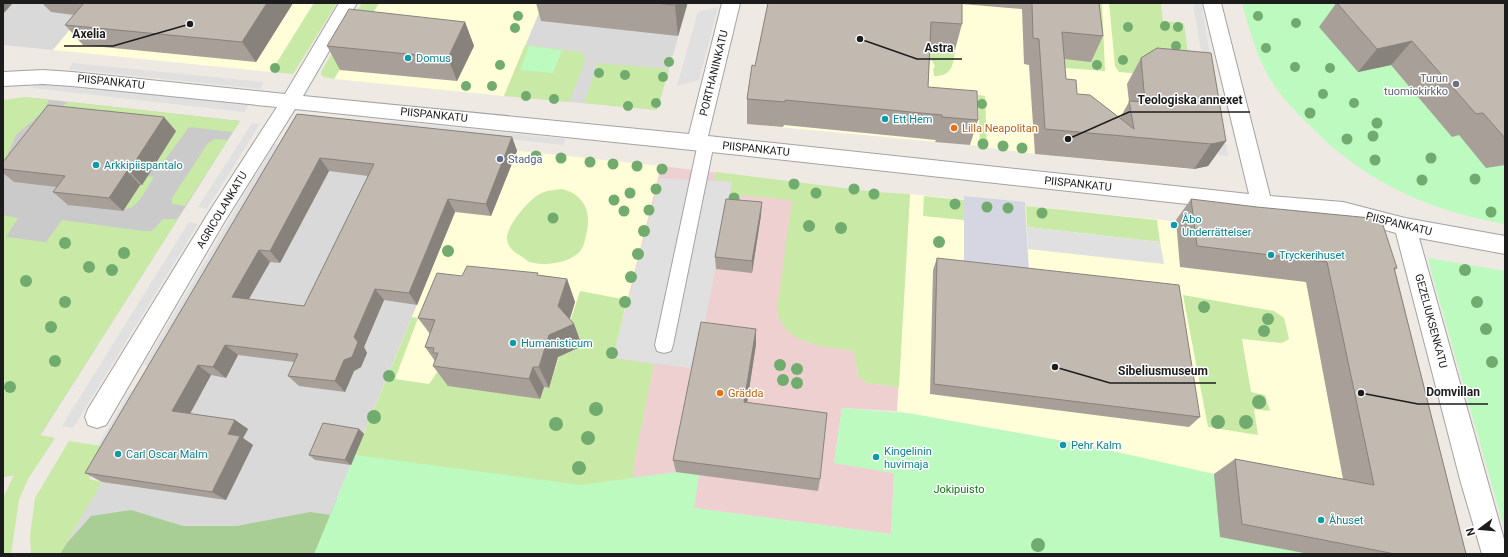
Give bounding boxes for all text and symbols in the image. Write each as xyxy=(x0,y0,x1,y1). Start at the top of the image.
callout: Axelia xyxy=(64,22,113,46)
text: Axelia xyxy=(72,27,106,41)
street label: PORTHANINKATU xyxy=(697,29,731,117)
callout: Astra xyxy=(917,35,962,59)
text: Astra xyxy=(925,41,954,55)
place label: Domus xyxy=(416,52,451,65)
marker: Domus xyxy=(403,53,413,63)
street label: PIISPANKATU xyxy=(77,72,145,92)
place label: Turun tuomiokirkko xyxy=(1384,72,1448,98)
marker: Turun tuomiokirkko xyxy=(1451,79,1461,89)
callout: Teologiska annexet xyxy=(1129,88,1250,112)
text: Teologiska annexet xyxy=(1138,93,1243,107)
street label: PIISPANKATU xyxy=(400,105,468,125)
place label: Ett Hem xyxy=(893,113,933,126)
marker: Ett Hem xyxy=(880,114,890,124)
place label: Lilla Neapolitan xyxy=(962,122,1038,135)
marker: Lilla Neapolitan xyxy=(949,123,959,133)
street label: PIISPANKATU xyxy=(722,139,790,159)
place label: Stadga xyxy=(508,153,542,166)
marker: Stadga xyxy=(495,154,505,164)
place label: Arkkipiispantalo xyxy=(104,159,183,172)
marker: Arkkipiispantalo xyxy=(91,160,101,170)
street label: AGRICOLANKATU xyxy=(194,169,250,251)
street label: PIISPANKATU xyxy=(1044,174,1112,194)
street label: PIISPANKATU xyxy=(1365,209,1433,239)
place label: Åbo Underrättelser xyxy=(1182,212,1252,239)
marker: Åbo Underrättelser xyxy=(1169,220,1179,230)
place label: Tryckerihuset xyxy=(1279,249,1345,262)
marker: Tryckerihuset xyxy=(1266,250,1276,260)
street label: GEZELIUKSENKATU xyxy=(1412,272,1450,370)
place label: Humanisticum xyxy=(521,337,593,350)
marker: Humanisticum xyxy=(508,338,518,348)
callout: Sibeliusmuseum xyxy=(1110,359,1216,383)
text: Sibeliusmuseum xyxy=(1118,364,1208,378)
callout: Domvillan xyxy=(1418,380,1488,404)
text: Domvillan xyxy=(1426,385,1480,399)
place label: Grädda xyxy=(728,387,763,400)
marker: Grädda xyxy=(715,388,725,398)
place label: Pehr Kalm xyxy=(1071,439,1121,452)
marker: Pehr Kalm xyxy=(1058,440,1068,450)
place label: Kingelinin huvimaja xyxy=(884,445,932,471)
place label: Carl Oscar Malm xyxy=(126,448,208,461)
marker: Carl Oscar Malm xyxy=(113,449,123,459)
marker: Kingelinin huvimaja xyxy=(871,452,881,462)
park label: Jokipuisto xyxy=(934,483,984,496)
north arrow xyxy=(1460,509,1500,549)
place label: Åhuset xyxy=(1329,513,1364,527)
marker: Åhuset xyxy=(1316,515,1326,525)
text: N xyxy=(1463,526,1478,537)

